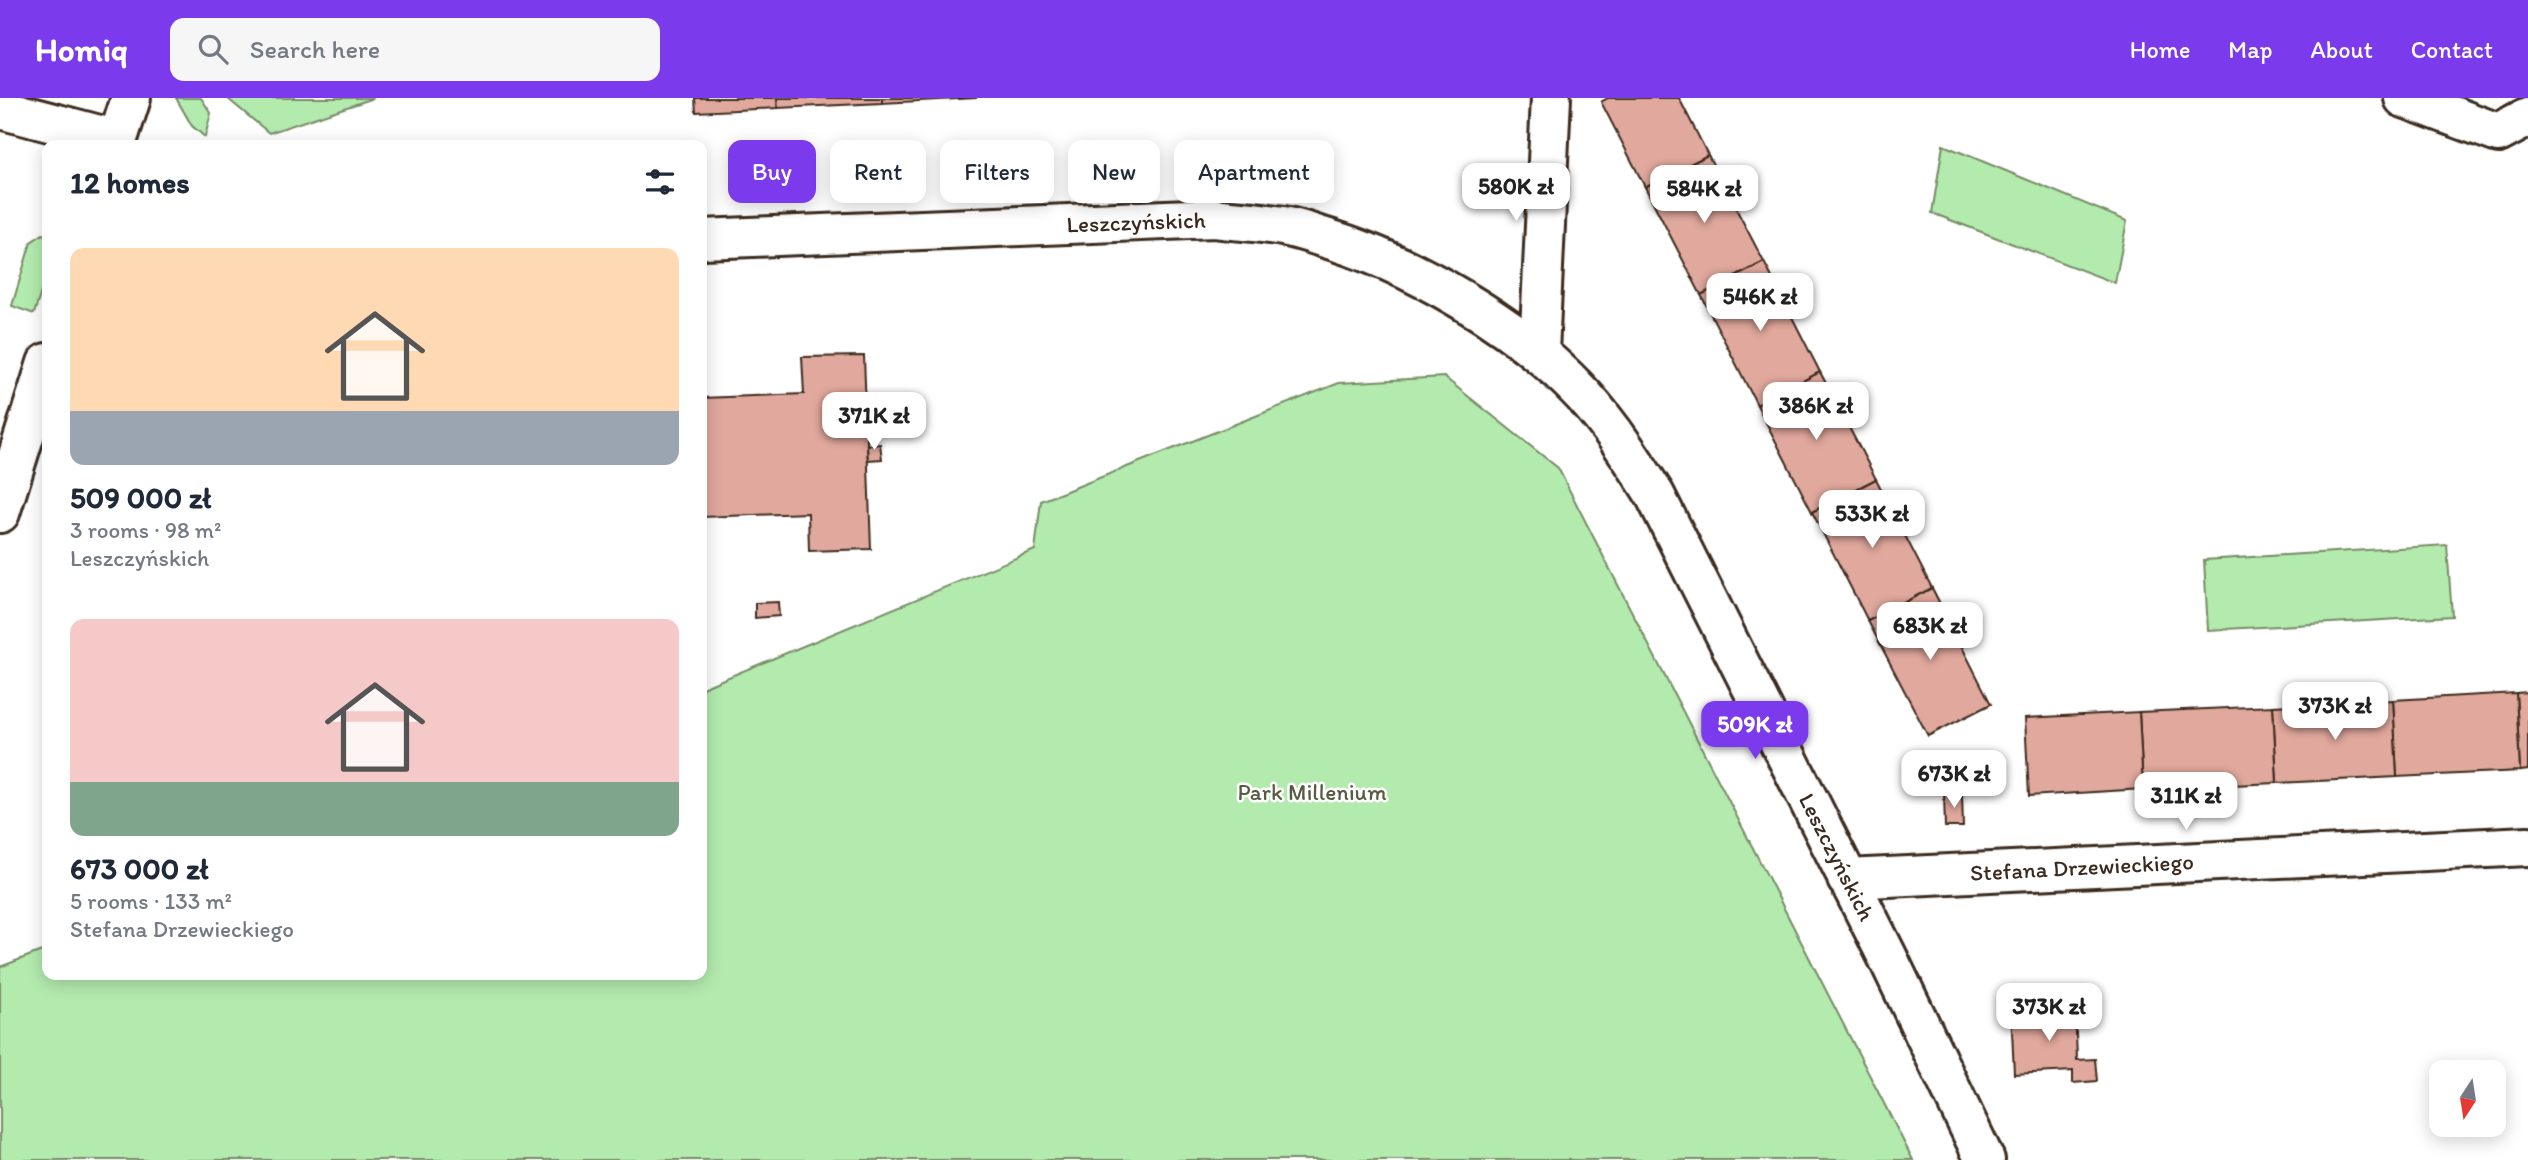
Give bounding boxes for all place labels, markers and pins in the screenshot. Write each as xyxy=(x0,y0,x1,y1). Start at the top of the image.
pin: 580K zł xyxy=(1451,164,1581,223)
pin: 584K zł xyxy=(1639,166,1769,225)
pin: 546K zł xyxy=(1695,274,1825,333)
pin: 386K zł xyxy=(1751,382,1881,442)
pin: 371K zł xyxy=(809,392,939,452)
pin: 533K zł xyxy=(1807,490,1937,550)
pin: 683K zł xyxy=(1865,602,1995,662)
pin: 373K zł xyxy=(2270,682,2400,742)
pin: 509K zł xyxy=(1690,702,1820,761)
pin: 673K zł xyxy=(1889,750,2019,810)
pin: 311K zł xyxy=(2121,772,2251,832)
pin: 373K zł xyxy=(1984,984,2114,1043)

